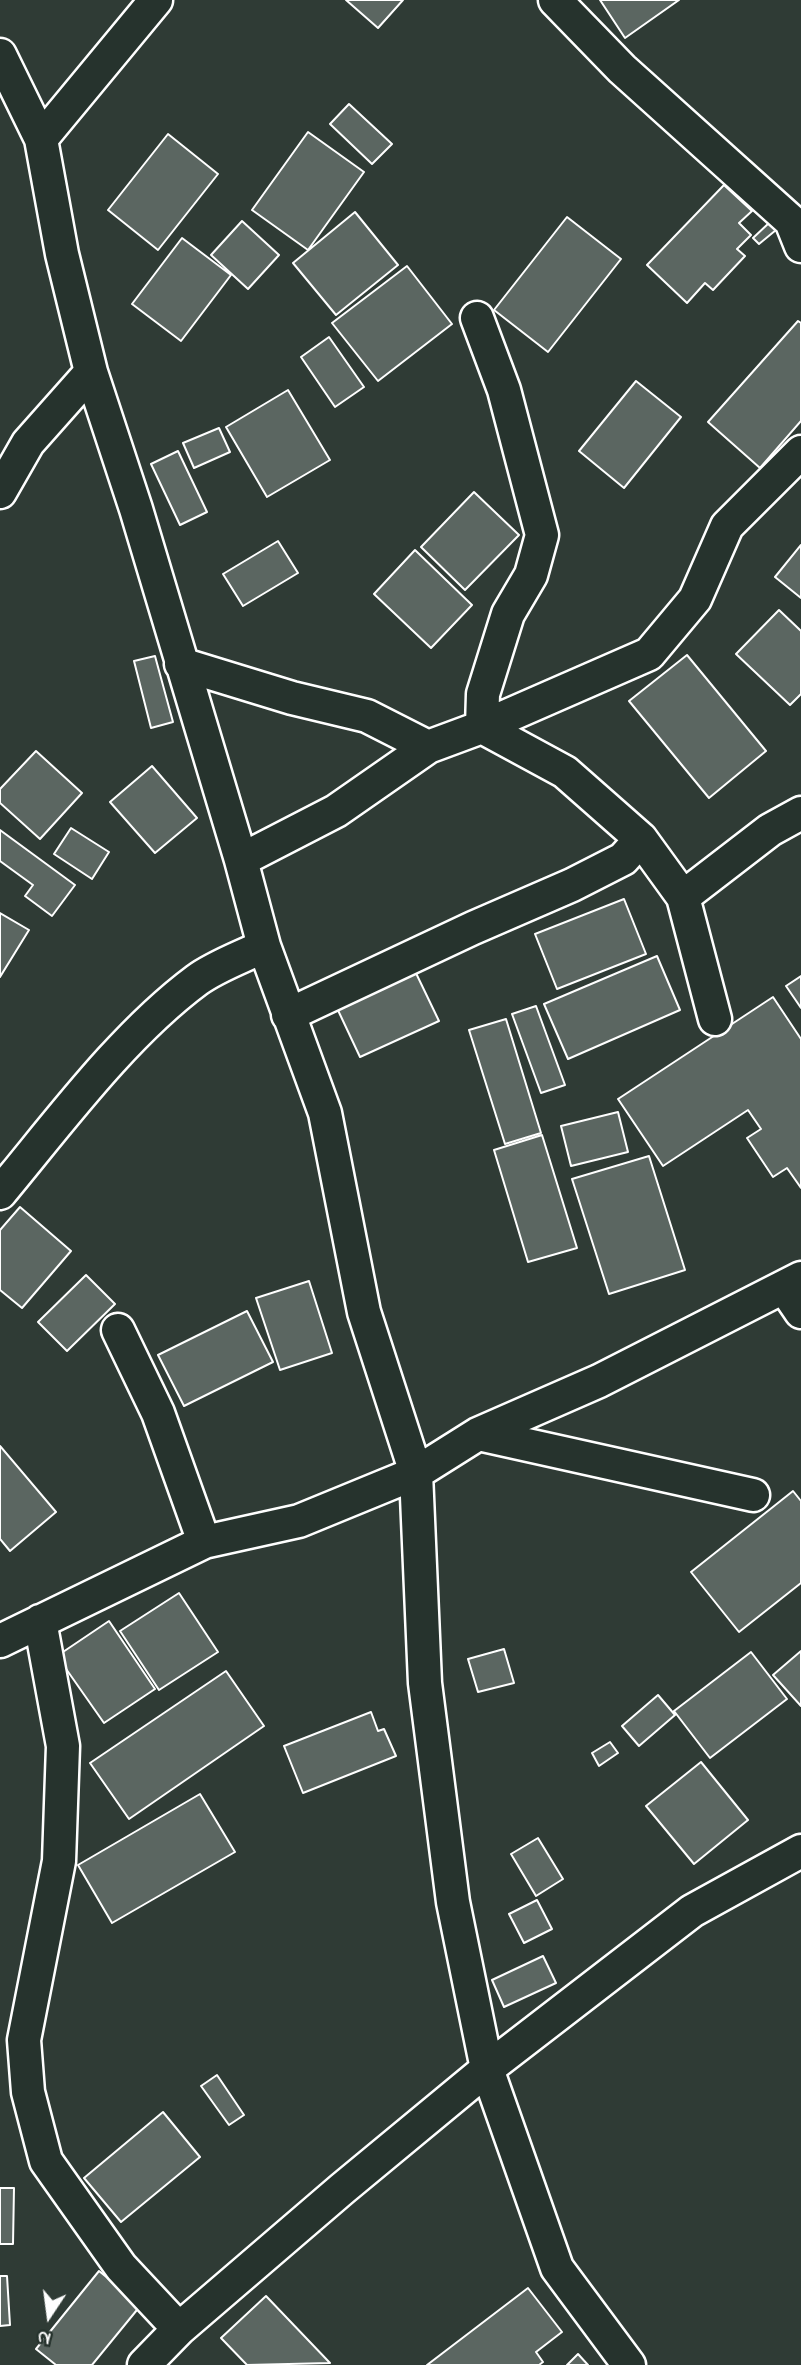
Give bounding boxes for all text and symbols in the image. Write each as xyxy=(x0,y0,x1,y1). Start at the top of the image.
north arrow xyxy=(14,2281,84,2351)
text: N xyxy=(35,2322,53,2352)

